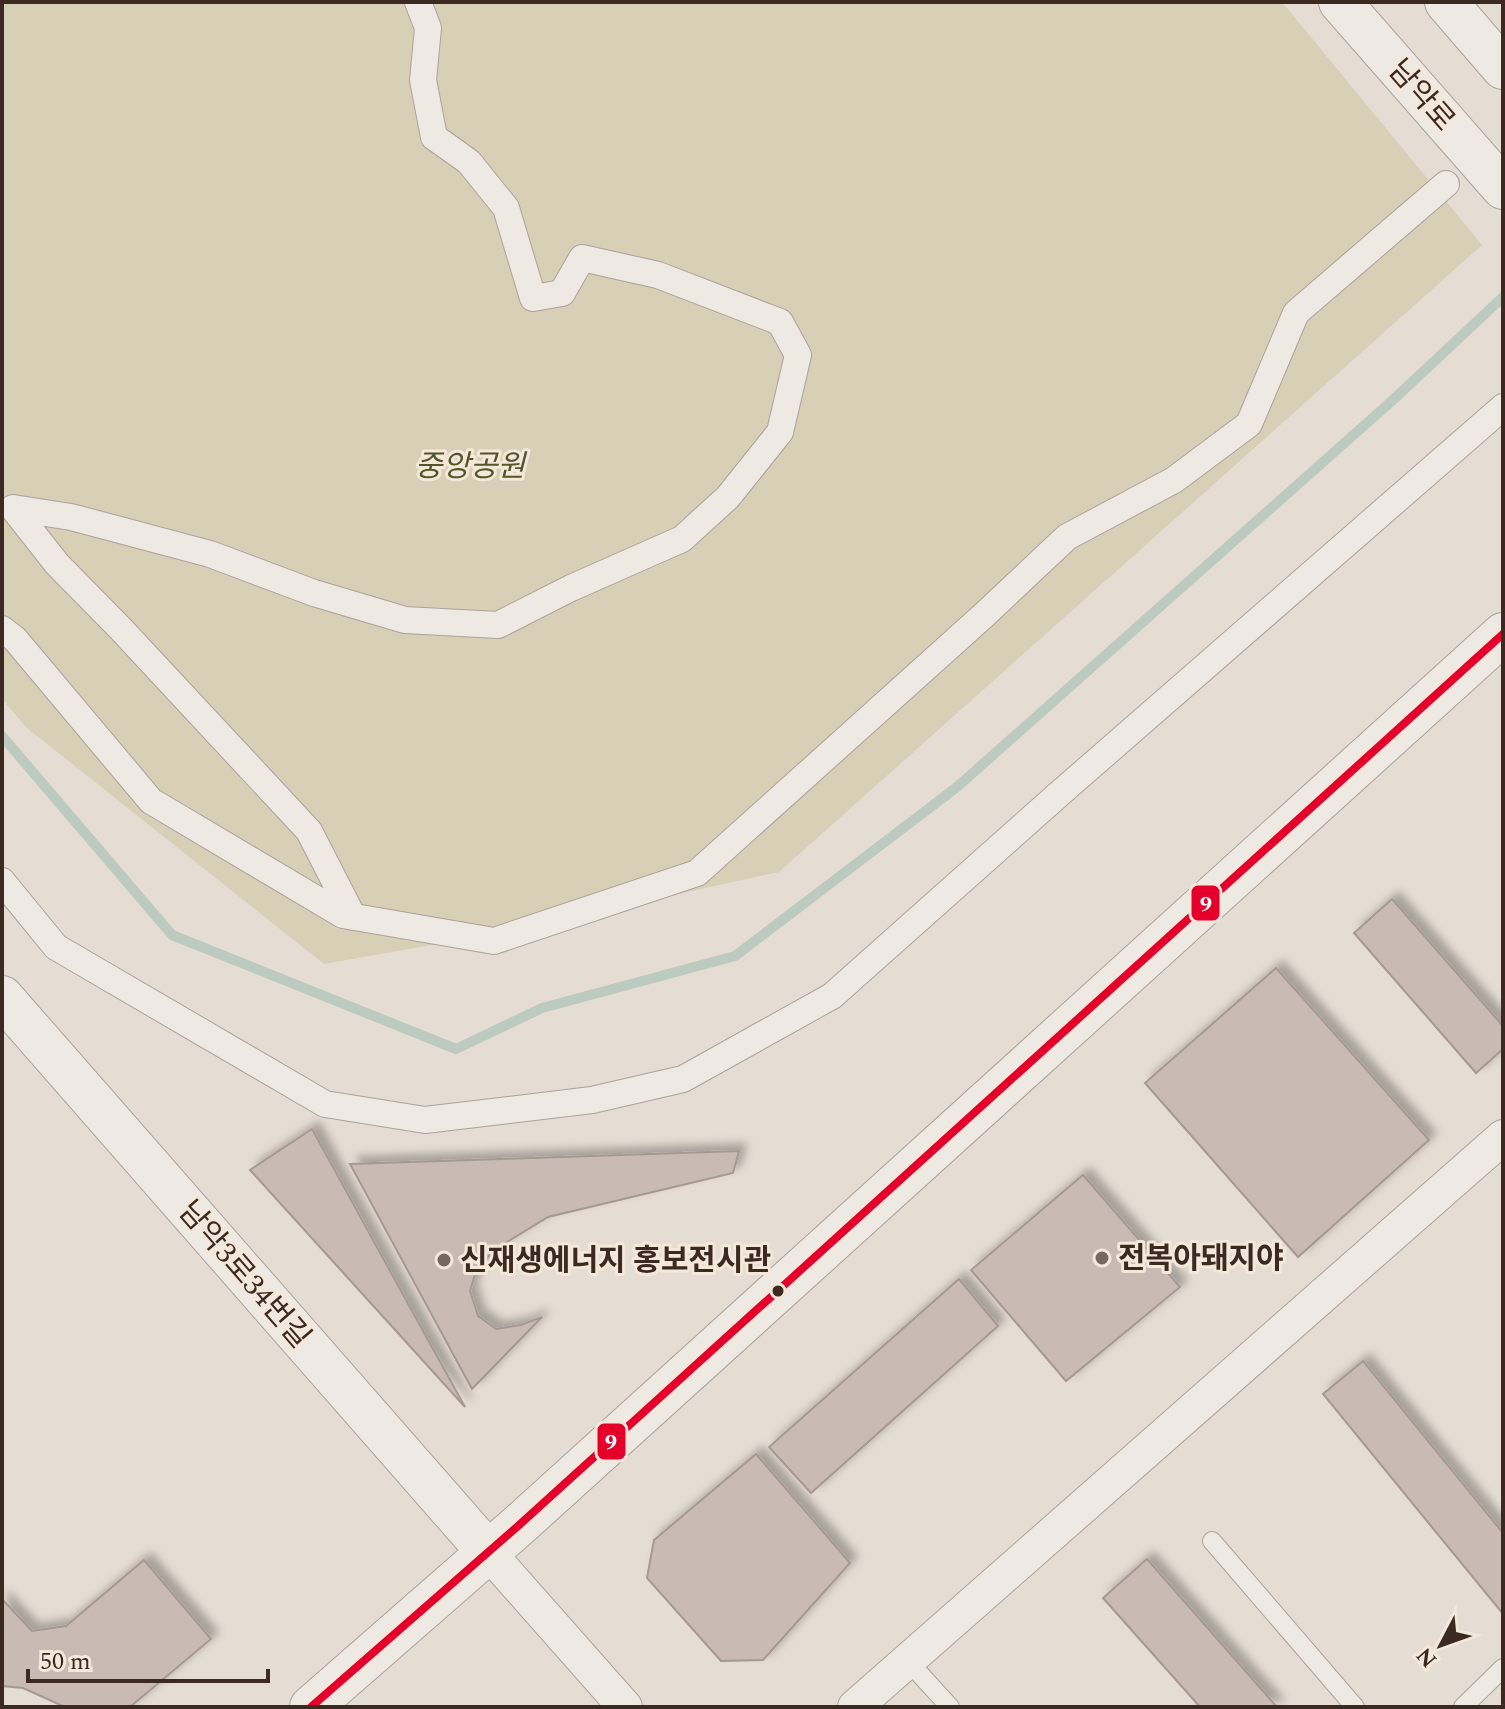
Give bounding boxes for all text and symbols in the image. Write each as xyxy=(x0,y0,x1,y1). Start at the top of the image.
street label: 남악로 xyxy=(1377,49,1466,142)
park label: 중앙공원 xyxy=(415,444,528,490)
line badge: 9 xyxy=(1190,884,1221,922)
text: 9 xyxy=(1200,888,1212,921)
street label: 남악3로34번길 xyxy=(167,1191,322,1359)
place label: 전복아돼지야 xyxy=(1118,1236,1284,1282)
place label: 신재생에너지 홍보전시관 xyxy=(460,1238,771,1284)
marker: 전복아돼지야 xyxy=(1093,1249,1111,1267)
marker: 신재생에너지 홍보전시관 xyxy=(435,1251,453,1269)
unlabelled marker xyxy=(770,1283,786,1299)
line badge: 9 xyxy=(596,1422,627,1461)
text: 9 xyxy=(605,1426,617,1459)
north arrow xyxy=(1401,1605,1481,1685)
scale bar xyxy=(28,1633,268,1683)
text: N xyxy=(1409,1640,1445,1675)
text: 50 m xyxy=(40,1644,91,1680)

